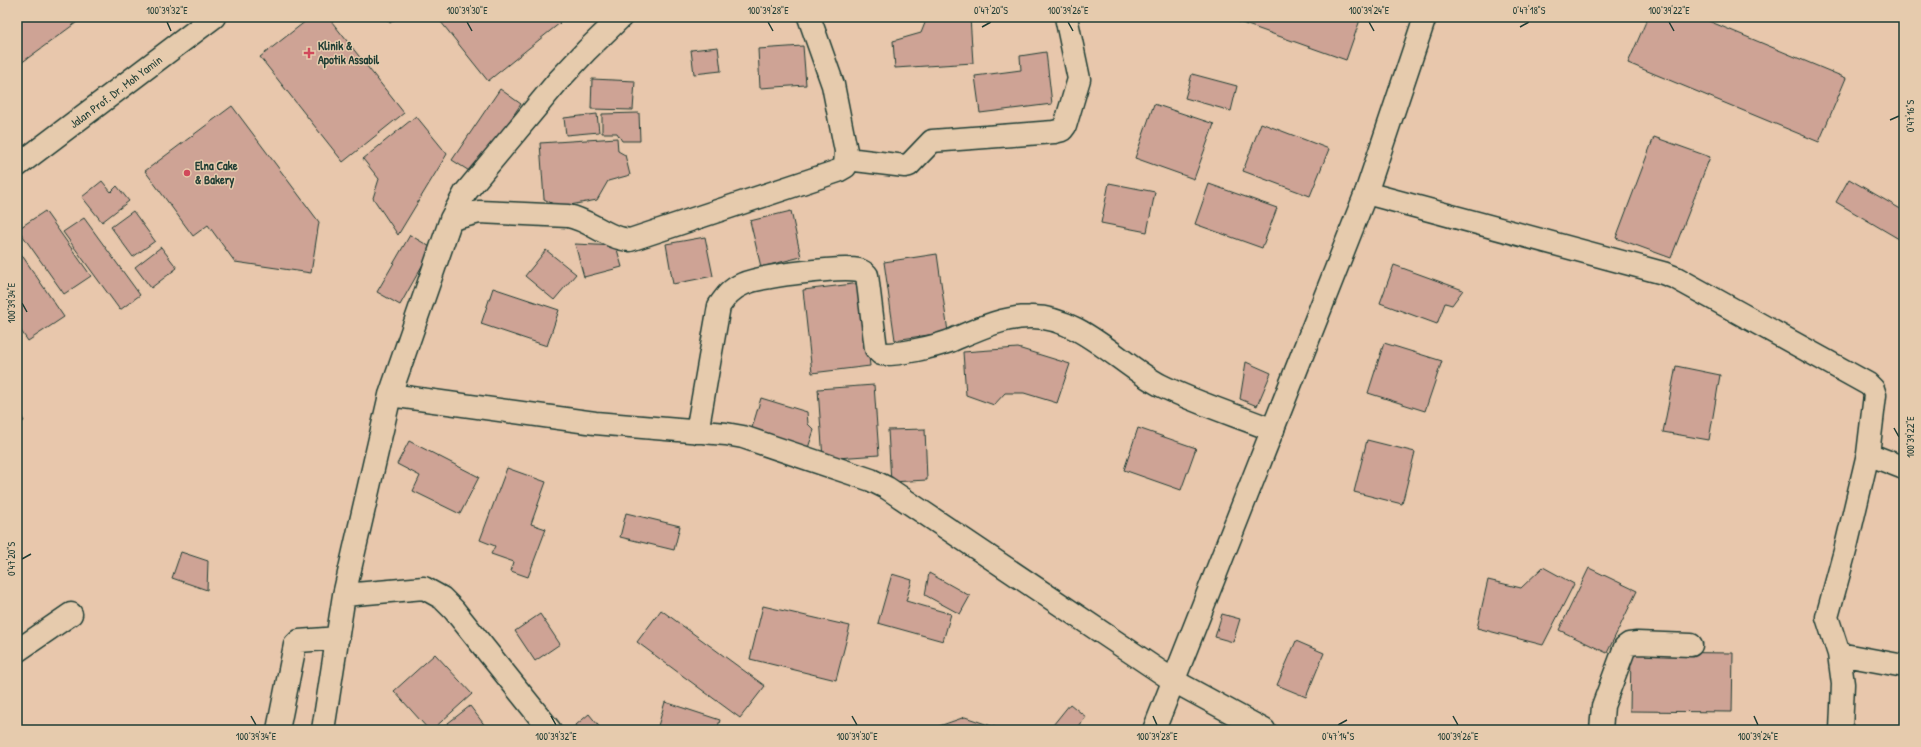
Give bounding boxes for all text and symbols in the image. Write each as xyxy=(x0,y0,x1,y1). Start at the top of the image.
text: 100°39'32"E xyxy=(146,4,188,17)
text: 100°39'30"E xyxy=(446,4,488,17)
text: 100°39'28"E xyxy=(747,4,789,17)
text: 0°47'20"S xyxy=(974,4,1008,17)
text: 100°39'26"E xyxy=(1048,4,1089,17)
text: 100°39'24"E xyxy=(1349,4,1390,17)
text: 0°47'18"S xyxy=(1513,4,1546,17)
text: 100°39'22"E xyxy=(1648,4,1690,17)
place label: Klinik & Apotik Assabil xyxy=(318,37,380,69)
marker: Klinik & Apotik Assabil xyxy=(303,47,315,59)
street label: Jalan Prof. Dr. Moh Yamin xyxy=(66,51,165,132)
text: 0°47'16"S xyxy=(1904,99,1917,132)
place label: Elna Cake & Bakery xyxy=(195,157,238,189)
marker: Elna Cake & Bakery xyxy=(182,168,192,178)
text: 100°39'34"E xyxy=(5,282,18,323)
text: 100°39'22"E xyxy=(1904,416,1917,458)
text: 0°47'20"S xyxy=(5,542,18,576)
text: 100°39'34"E xyxy=(236,730,277,743)
text: 100°39'32"E xyxy=(535,730,577,743)
text: 100°39'30"E xyxy=(836,730,878,743)
text: 100°39'28"E xyxy=(1136,730,1178,743)
text: 0°47'14"S xyxy=(1322,730,1354,743)
text: 100°39'26"E xyxy=(1438,730,1479,743)
text: 100°39'24"E xyxy=(1738,730,1779,743)

